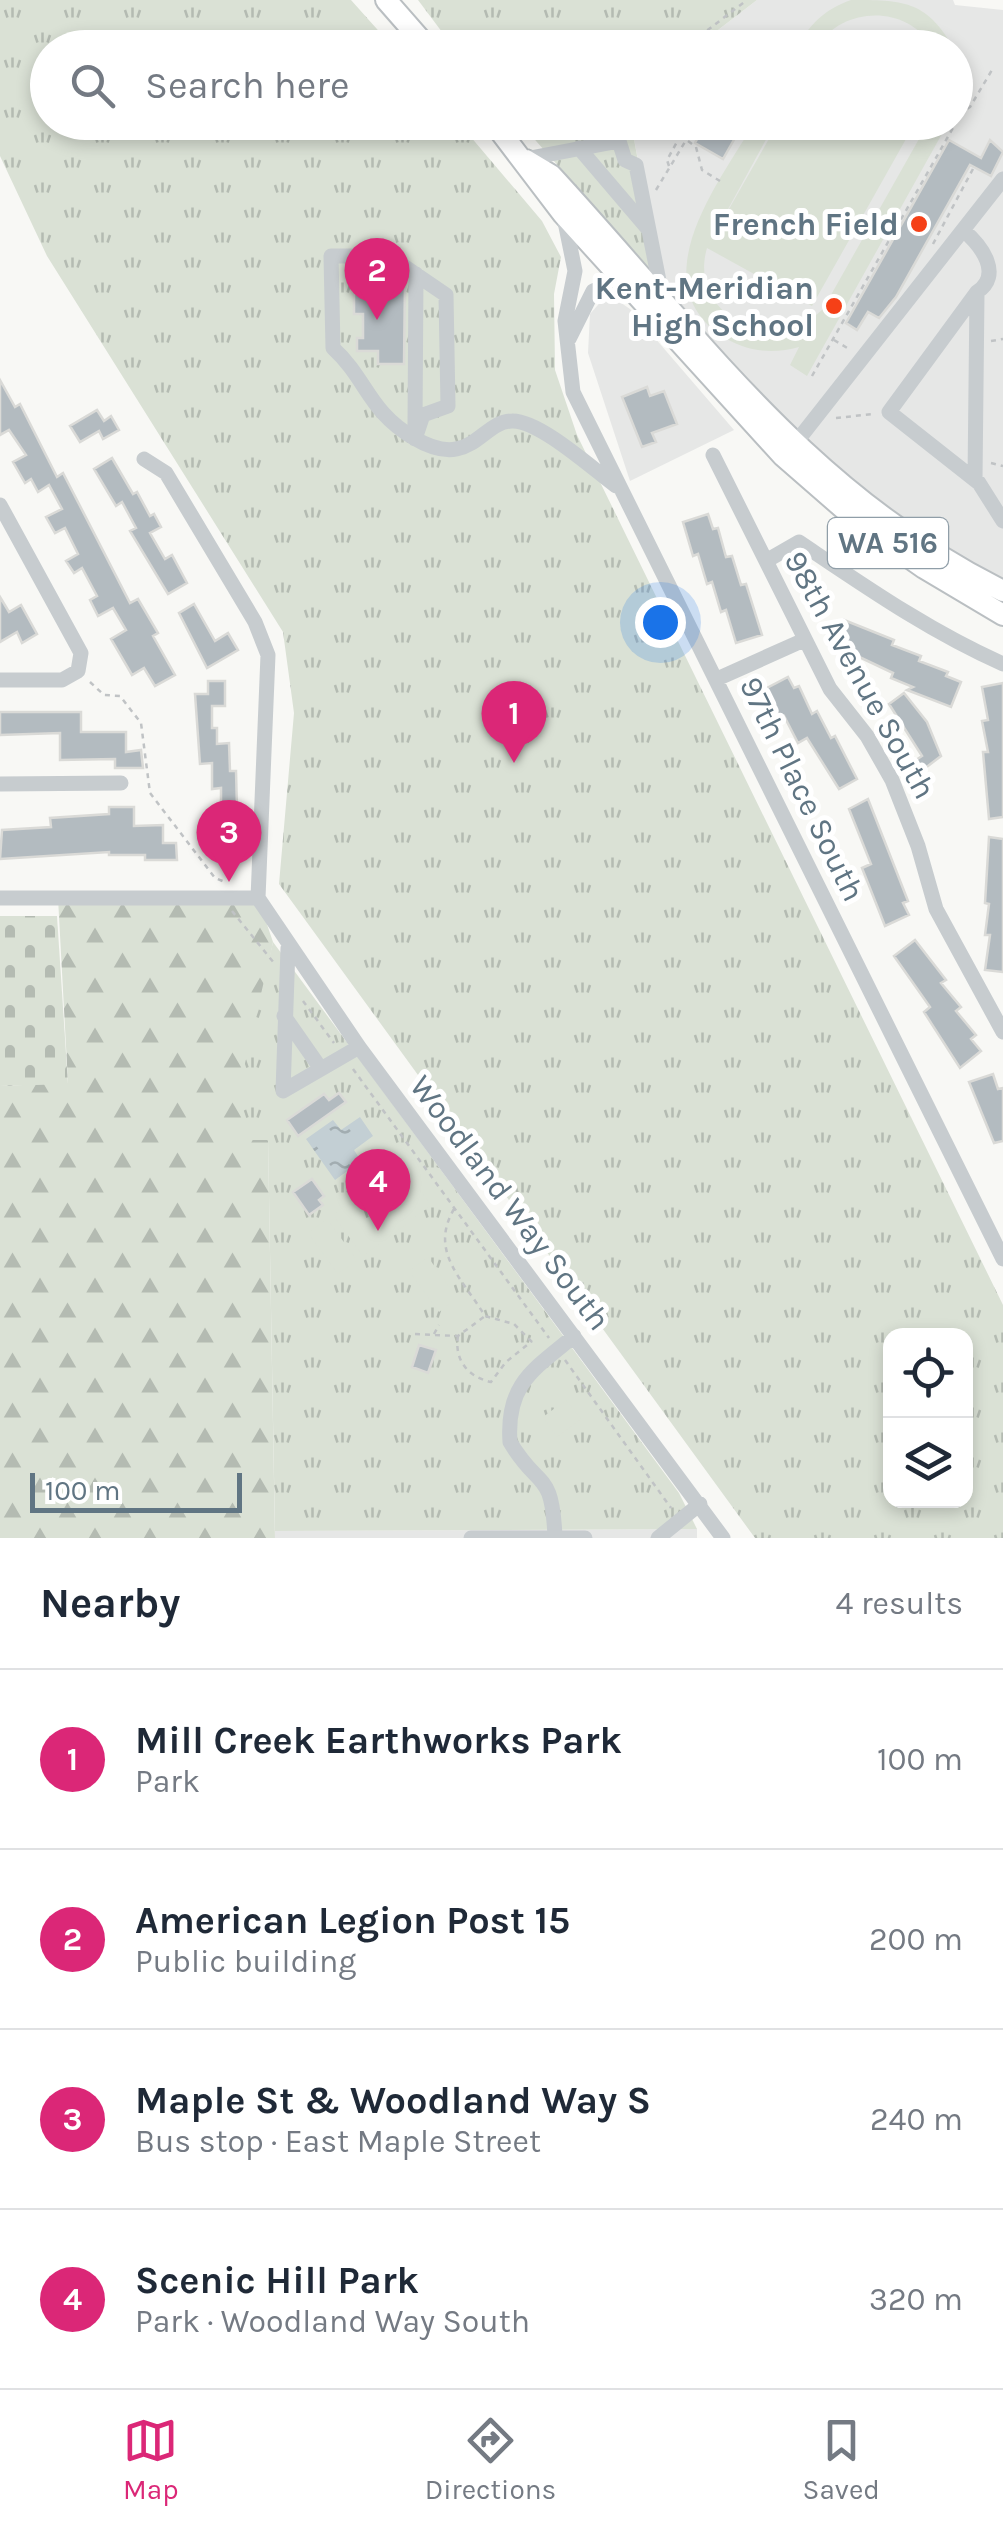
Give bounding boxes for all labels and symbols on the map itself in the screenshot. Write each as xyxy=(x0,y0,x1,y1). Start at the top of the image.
place label: French Field xyxy=(713,206,899,243)
marker: French Field xyxy=(908,213,930,235)
pin: 2 xyxy=(344,238,410,320)
place label: Kent-Meridian High School xyxy=(595,270,814,344)
marker: Kent-Meridian High School xyxy=(823,295,845,317)
road number: WA 516 xyxy=(828,518,948,568)
street label: 98th Avenue South xyxy=(777,545,943,805)
your location xyxy=(635,597,686,648)
street label: 97th Place South xyxy=(732,671,872,907)
pin: 1 xyxy=(482,680,546,763)
pin: 3 xyxy=(196,800,262,882)
street label: Woodland Way South xyxy=(402,1068,618,1338)
pin: 4 xyxy=(346,1148,410,1231)
scale bar xyxy=(30,1468,242,1512)

